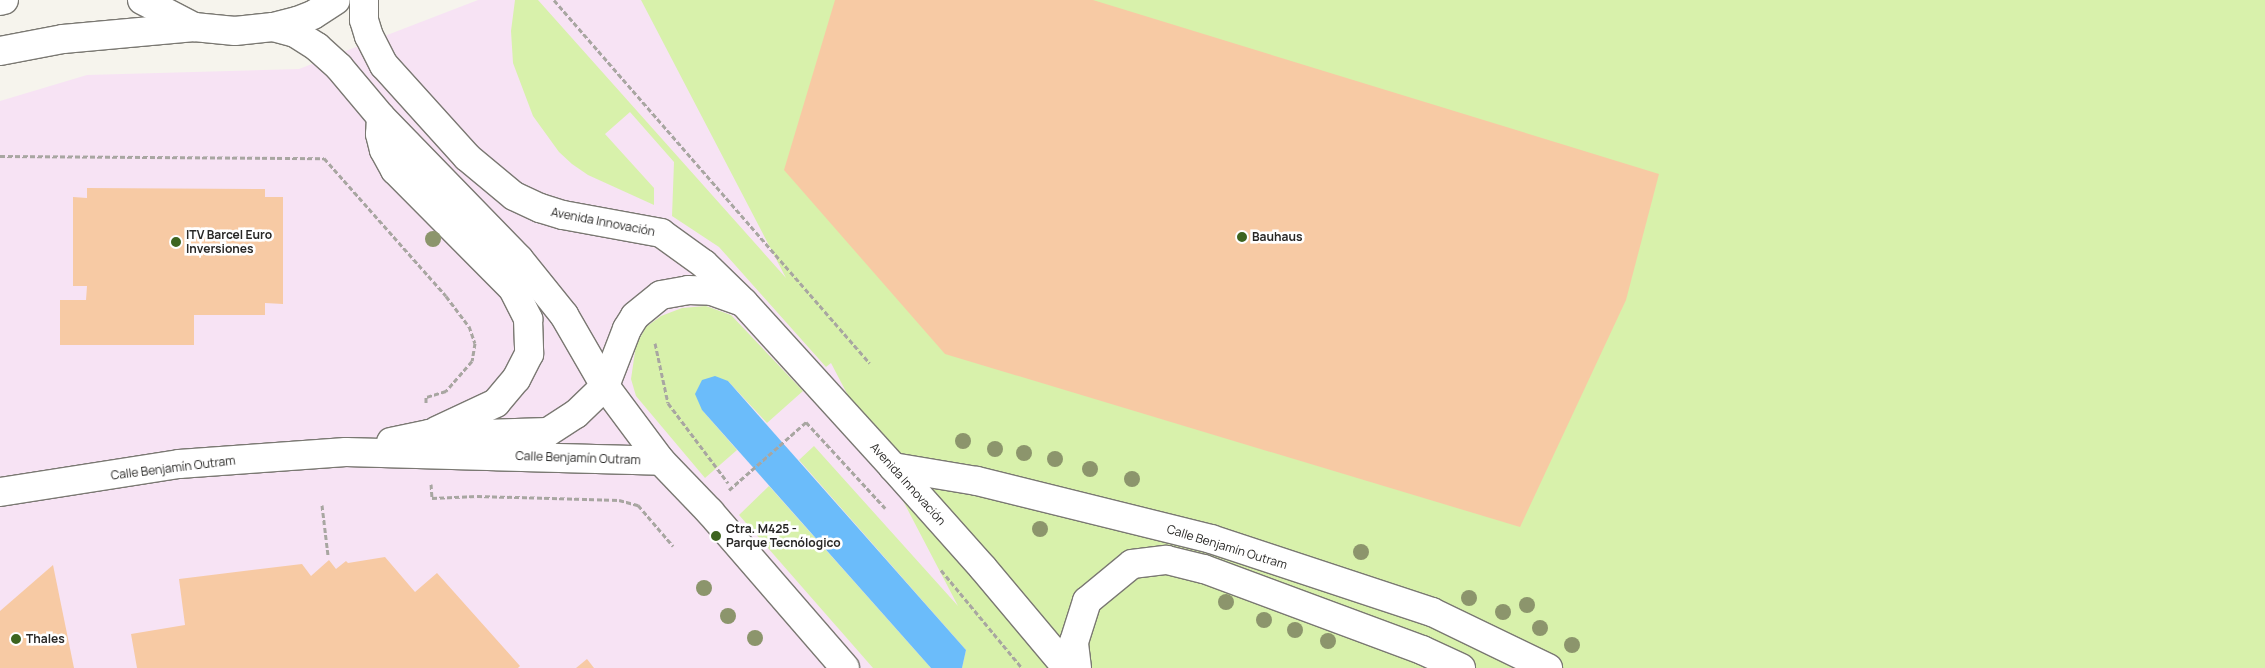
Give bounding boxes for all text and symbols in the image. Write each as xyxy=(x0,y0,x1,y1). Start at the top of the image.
street label: Avenida Innovación xyxy=(550,205,656,239)
place label: ITV Barcel Euro Inversiones xyxy=(186,228,272,256)
place label: Bauhaus xyxy=(1252,230,1302,244)
marker: Bauhaus xyxy=(1236,231,1248,243)
marker: ITV Barcel Euro Inversiones xyxy=(170,236,182,248)
street label: Avenida Innovación xyxy=(867,440,949,528)
street label: Calle Benjamín Outram xyxy=(515,449,641,467)
street label: Calle Benjamín Outram xyxy=(110,453,236,483)
place label: Ctra. M425 - Parque Tecnólogico xyxy=(726,522,841,550)
street label: Calle Benjamín Outram xyxy=(1165,522,1289,572)
marker: Ctra. M425 - Parque Tecnólogico xyxy=(710,530,722,542)
place label: Thales xyxy=(26,632,65,646)
marker: Thales xyxy=(10,633,22,645)

